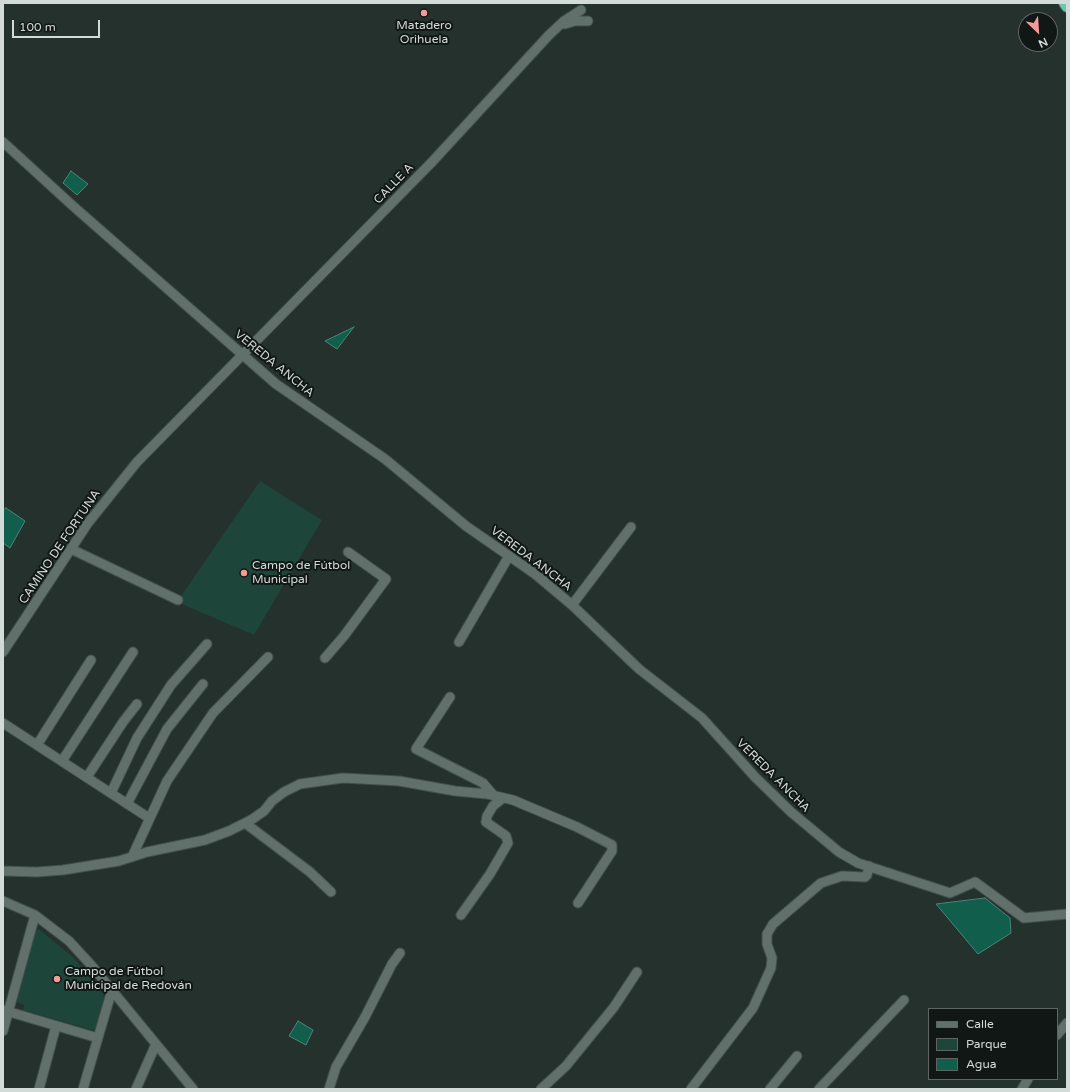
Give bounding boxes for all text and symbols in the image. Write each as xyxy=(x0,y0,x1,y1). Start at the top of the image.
marker: Matadero Orihuela xyxy=(419,8,429,18)
scale bar xyxy=(14,12,102,38)
north arrow xyxy=(1018,12,1058,52)
place label: Matadero Orihuela xyxy=(396,19,452,47)
text: 100 m xyxy=(19,20,56,34)
text: N xyxy=(1036,35,1050,50)
street label: CALLE A xyxy=(371,161,417,207)
street label: VEREDA ANCHA xyxy=(231,328,317,400)
street label: CAMINO DE FORTUNA xyxy=(16,487,104,607)
street label: VEREDA ANCHA xyxy=(488,524,574,594)
place label: Campo de Fútbol Municipal xyxy=(252,559,350,587)
marker: Campo de Fútbol Municipal xyxy=(239,568,249,578)
street label: VEREDA ANCHA xyxy=(733,736,813,816)
place label: Campo de Fútbol Municipal de Redován xyxy=(65,965,192,993)
marker: Campo de Fútbol Municipal de Redován xyxy=(52,974,62,984)
legend xyxy=(928,1008,1058,1080)
text: Calle xyxy=(966,1017,994,1031)
text: Parque xyxy=(966,1037,1007,1051)
text: Agua xyxy=(966,1057,996,1071)

